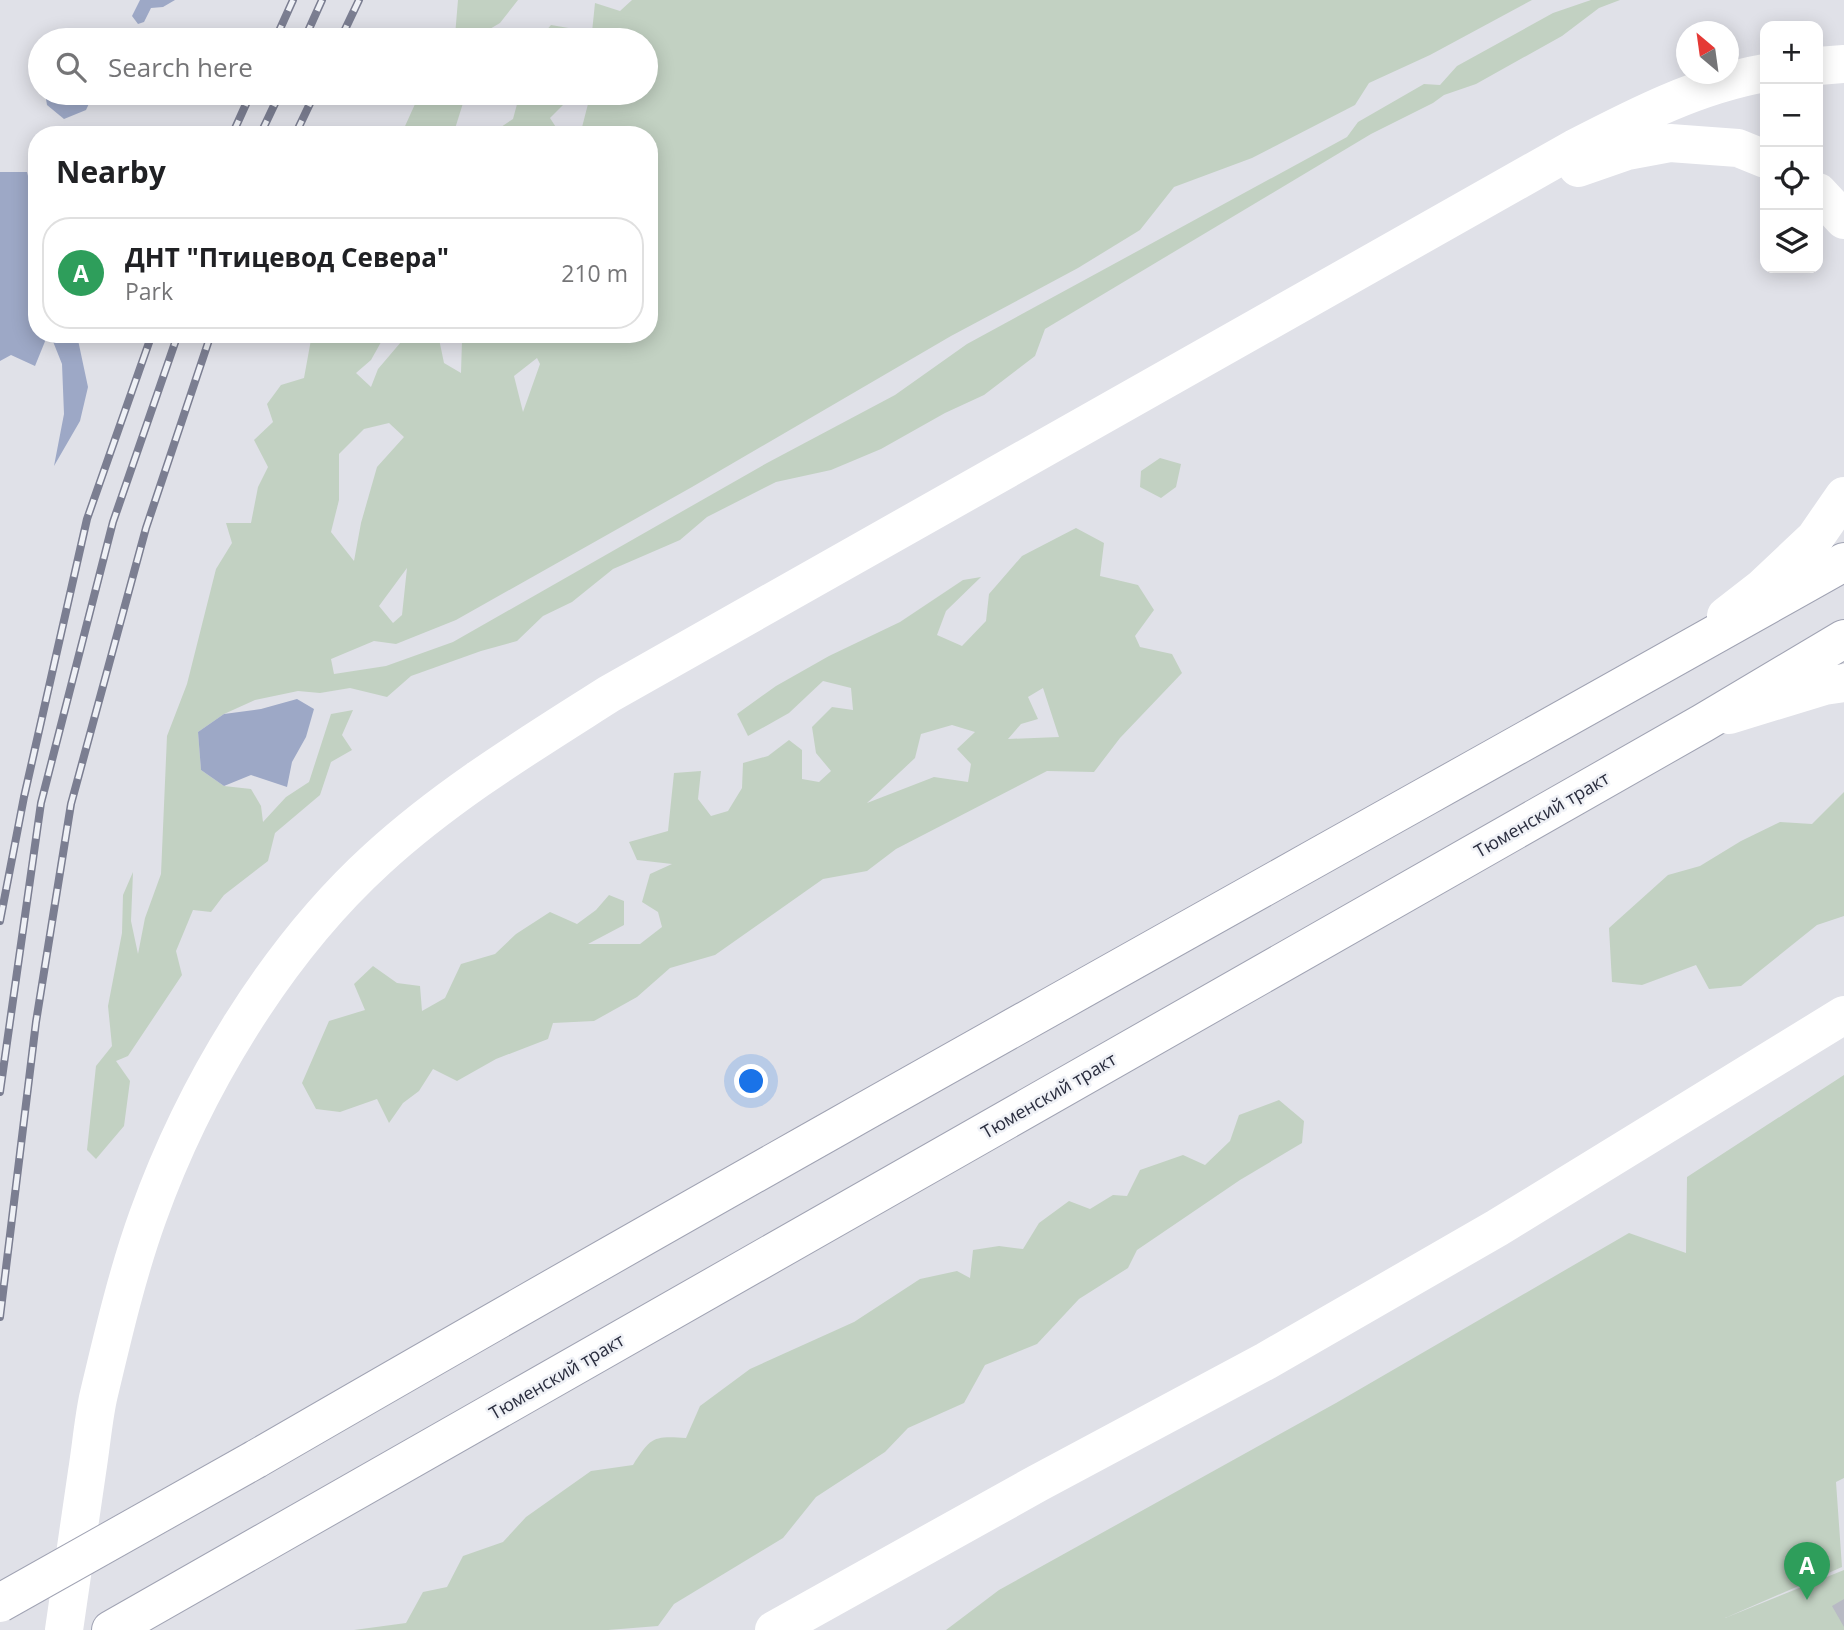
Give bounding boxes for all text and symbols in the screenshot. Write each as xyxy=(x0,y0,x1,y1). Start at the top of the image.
north arrow xyxy=(1676,21,1739,84)
map controls xyxy=(1760,21,1823,273)
button: + xyxy=(1760,21,1823,84)
search box xyxy=(28,28,658,105)
icon: search xyxy=(52,48,90,86)
text: Search here xyxy=(108,49,253,85)
button: − xyxy=(1760,84,1823,147)
button: locate xyxy=(1760,147,1823,210)
text: Nearby xyxy=(56,151,166,192)
button: layers xyxy=(1760,210,1823,273)
text: ДНТ "Птицевод Севера" xyxy=(125,239,449,275)
text: A xyxy=(73,257,89,289)
text: 210 m xyxy=(561,257,628,289)
text: Park xyxy=(125,275,173,307)
street label: Тюменский тракт xyxy=(1470,765,1614,863)
street label: Тюменский тракт xyxy=(977,1046,1121,1144)
your location xyxy=(734,1064,768,1098)
street label: Тюменский тракт xyxy=(485,1327,629,1425)
pin: A xyxy=(1784,1542,1830,1600)

